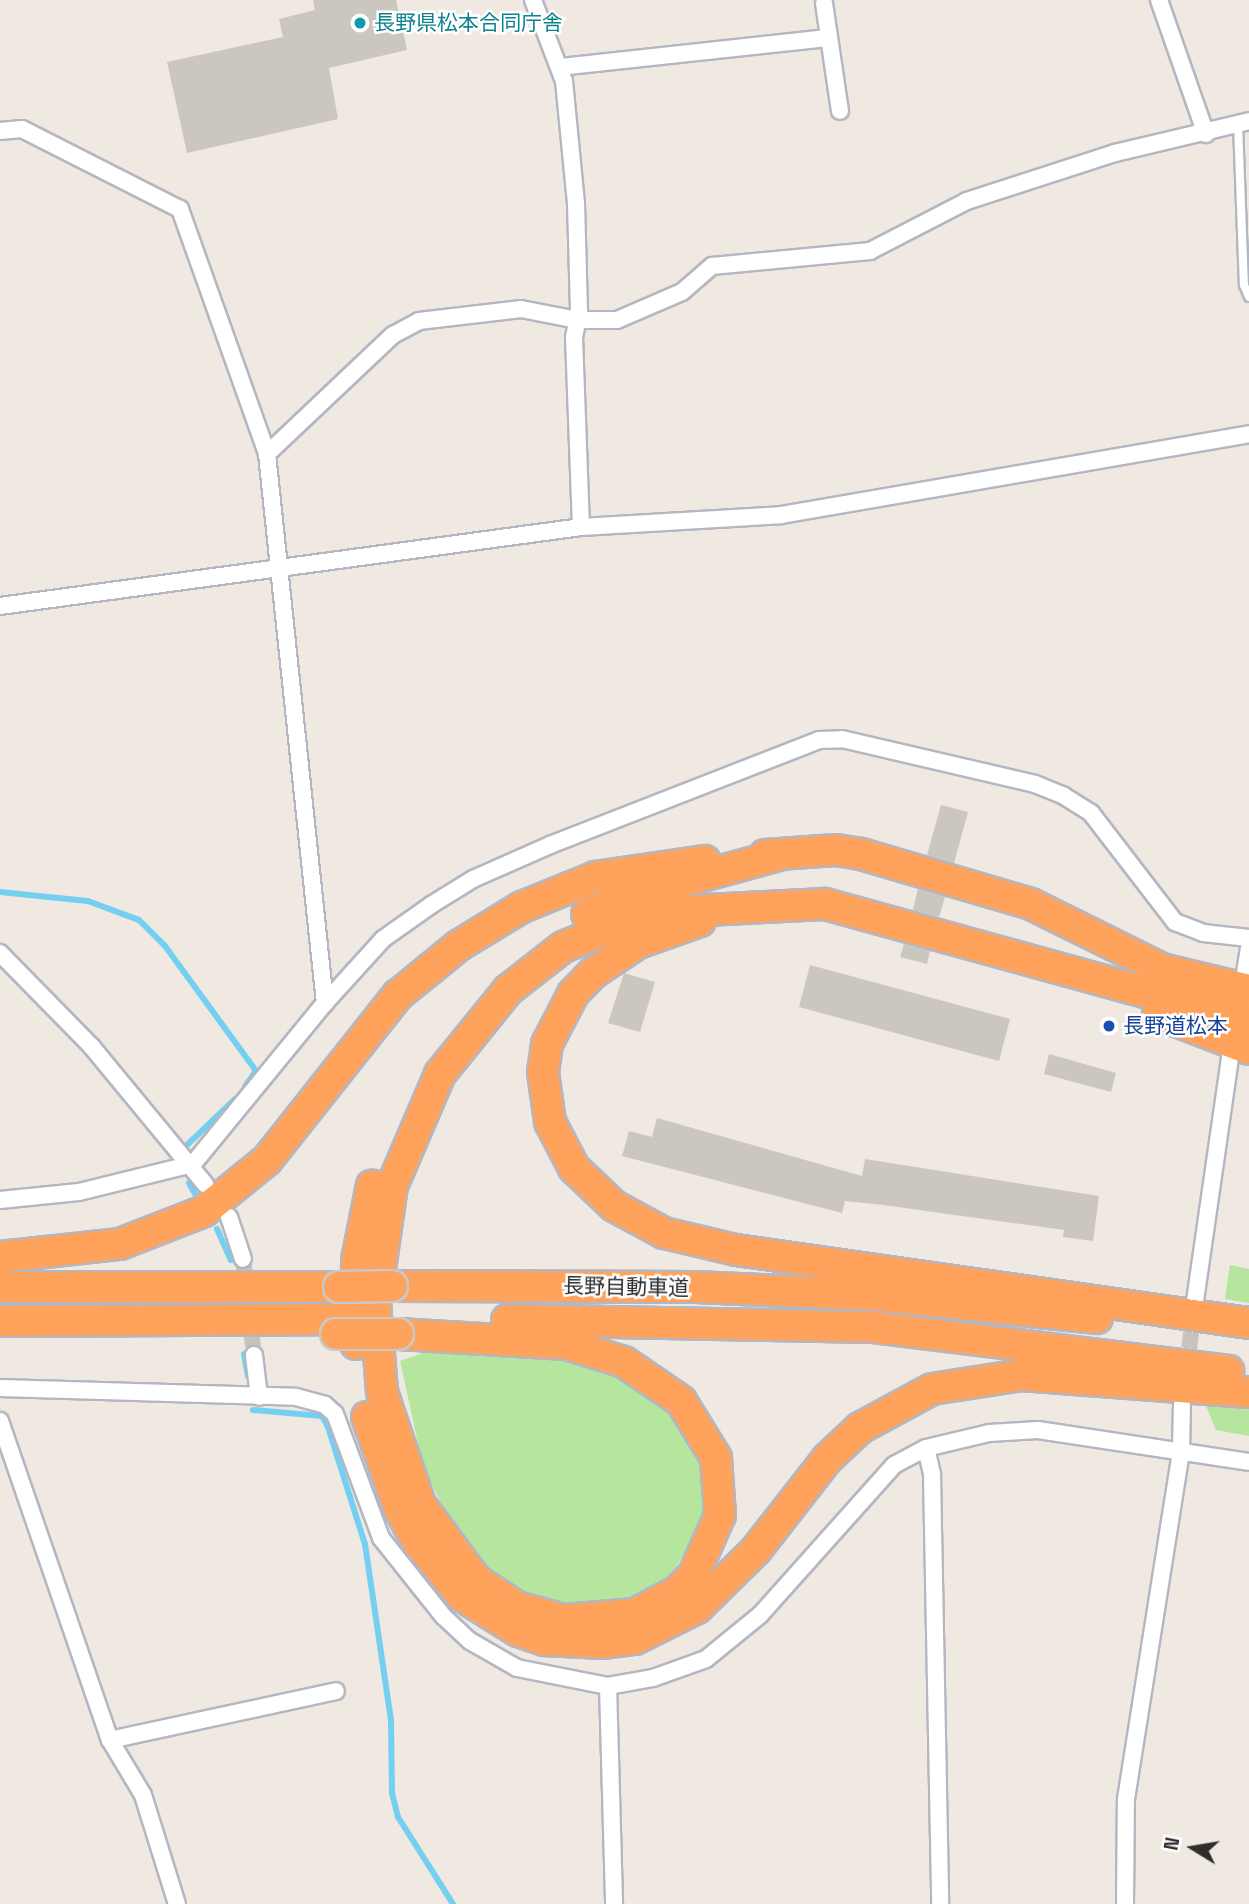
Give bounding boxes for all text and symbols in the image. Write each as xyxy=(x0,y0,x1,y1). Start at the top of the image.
place label: 長野県松本合同庁舎 xyxy=(374,10,563,36)
marker: 長野県松本合同庁舎 xyxy=(352,15,368,31)
place label: 長野道松本 xyxy=(1123,1013,1228,1039)
marker: 長野道松本 xyxy=(1101,1018,1117,1034)
street label: 長野自動車道 xyxy=(563,1273,689,1301)
north arrow xyxy=(1158,1813,1228,1883)
text: N xyxy=(1158,1835,1185,1853)

